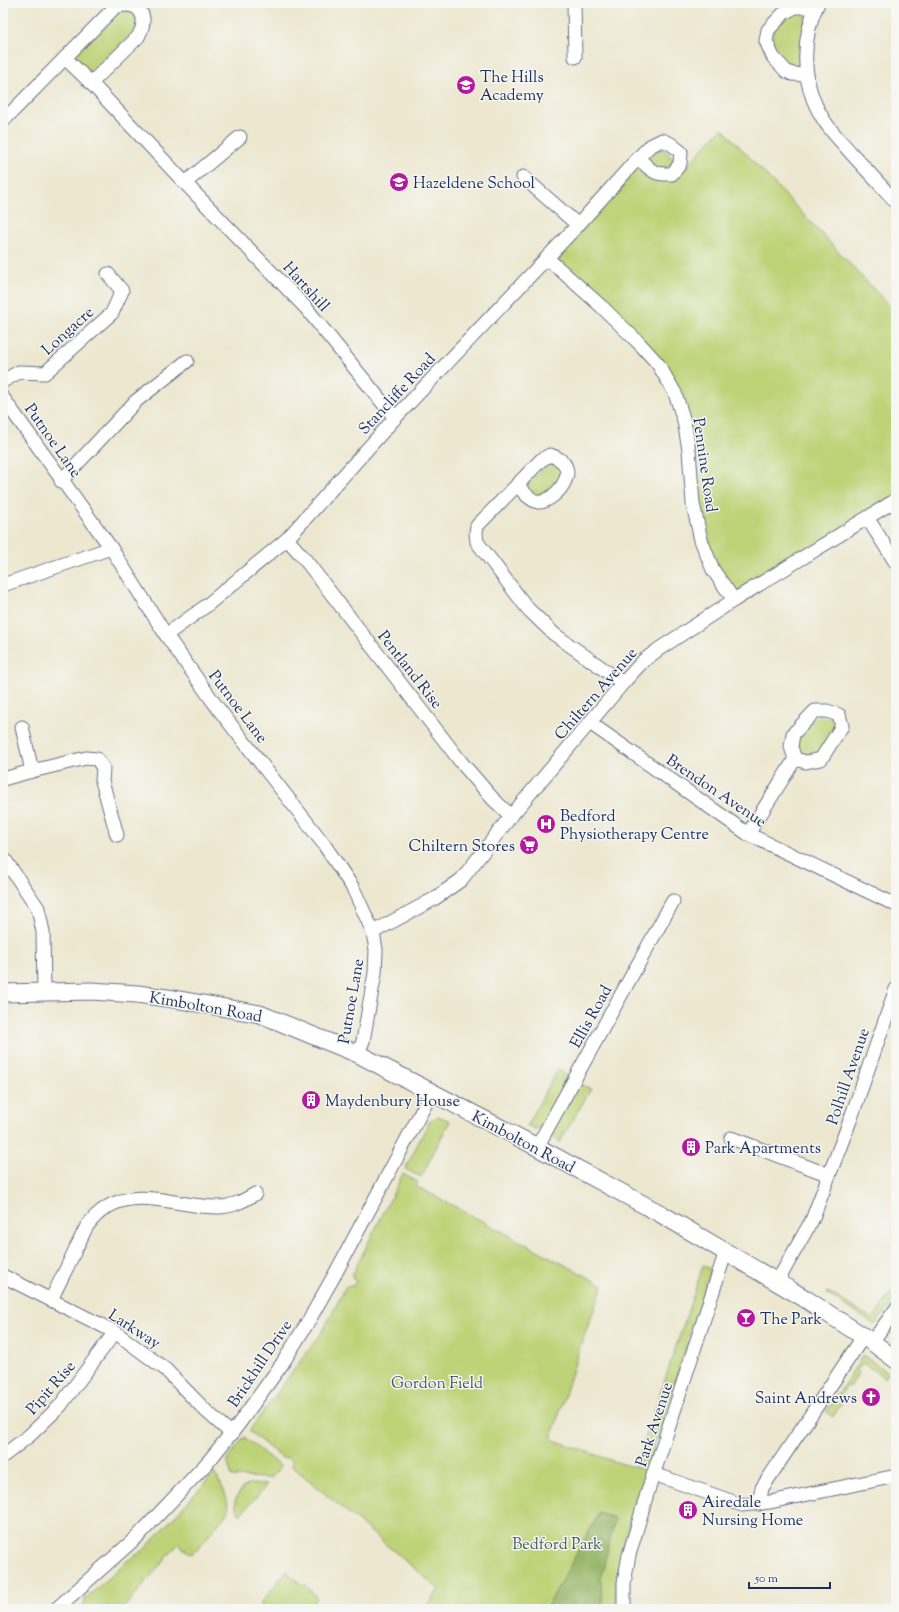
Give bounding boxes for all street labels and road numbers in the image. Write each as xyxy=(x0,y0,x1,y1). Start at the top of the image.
street label: Hartshill xyxy=(276,258,334,318)
street label: Longacre xyxy=(37,302,100,362)
street label: Stancliffe Road xyxy=(354,349,442,441)
street label: Putnoe Lane xyxy=(18,400,86,483)
street label: Pennine Road xyxy=(685,417,722,514)
street label: Pentland Rise xyxy=(371,626,447,715)
street label: Chiltern Avenue xyxy=(550,643,644,746)
street label: Putnoe Lane xyxy=(202,666,272,749)
street label: Brendon Avenue xyxy=(661,750,770,834)
street label: Putnoe Lane xyxy=(334,957,371,1046)
street label: Ellis Road xyxy=(565,982,619,1053)
street label: Kimbolton Road xyxy=(147,987,264,1030)
street label: Polhill Avenue xyxy=(822,1025,877,1128)
street label: Kimbolton Road xyxy=(467,1106,579,1180)
street label: Larkway xyxy=(103,1305,164,1356)
street label: Brickhill Drive xyxy=(223,1316,299,1413)
street label: Pipit Rise xyxy=(22,1356,82,1421)
street label: Park Avenue xyxy=(631,1380,680,1470)

